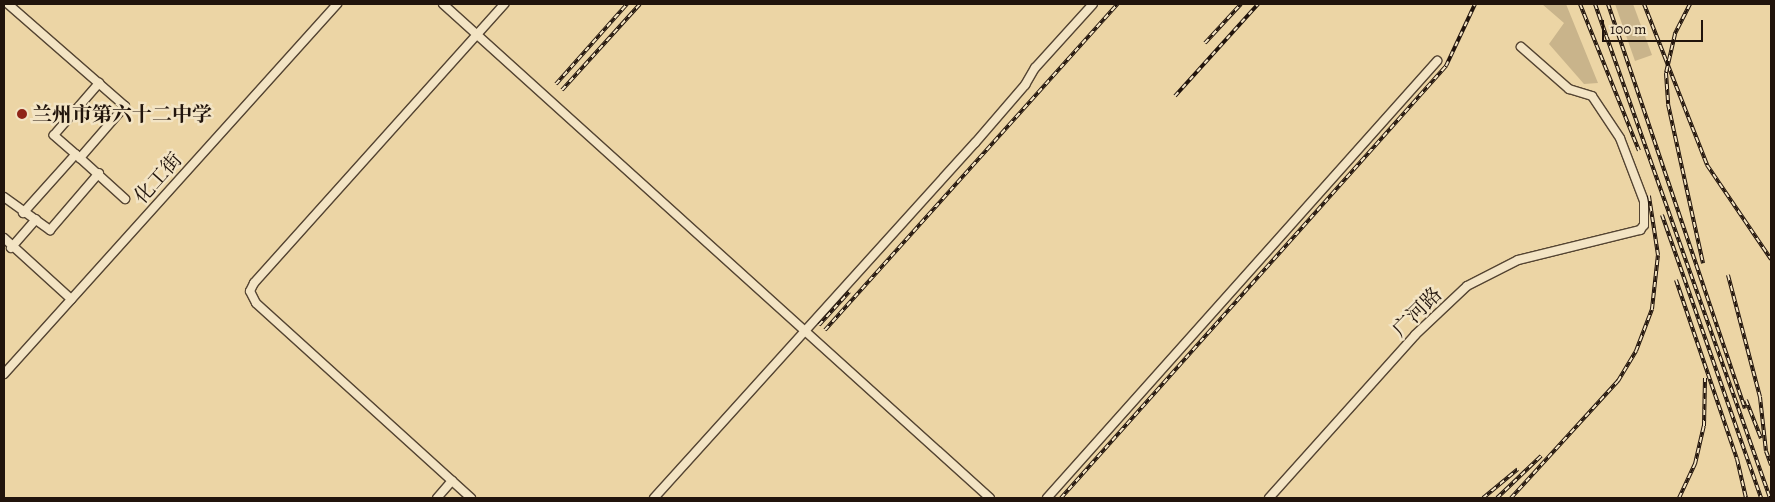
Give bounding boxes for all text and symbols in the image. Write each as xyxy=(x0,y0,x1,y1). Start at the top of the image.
scale bar xyxy=(1605,10,1706,42)
text: 100 m xyxy=(1610,19,1647,39)
place label: 兰州市第六十二中学 xyxy=(32,102,212,126)
marker: 兰州市第六十二中学 xyxy=(16,108,28,120)
street label: 化工街 xyxy=(129,148,187,208)
street label: 广河路 xyxy=(1387,282,1447,342)

